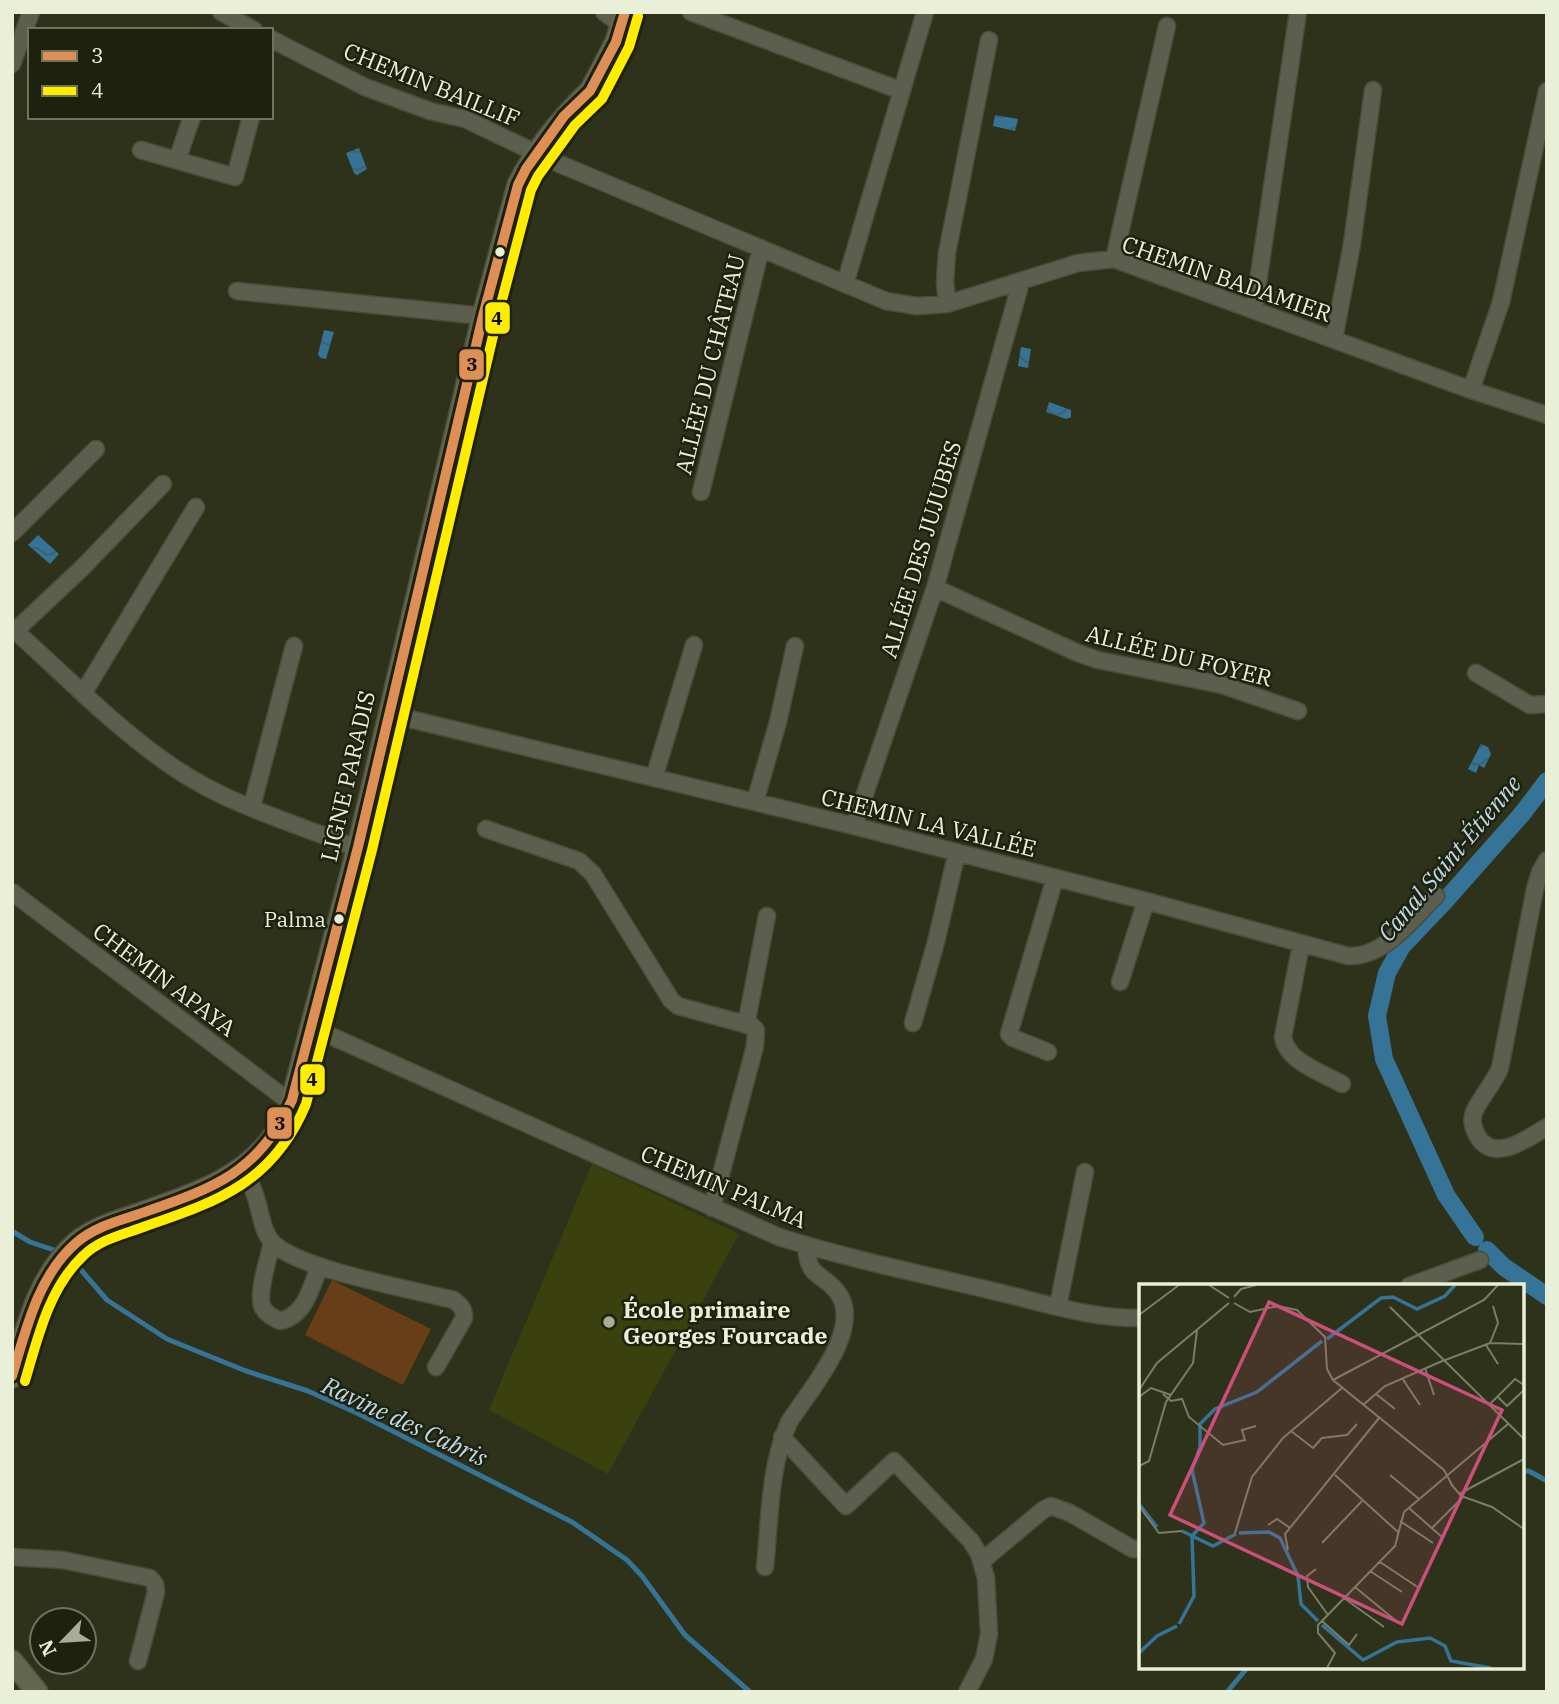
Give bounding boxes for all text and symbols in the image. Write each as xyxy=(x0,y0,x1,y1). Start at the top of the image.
legend xyxy=(28,28,273,119)
street label: CHEMIN BAILLIF xyxy=(340,35,524,133)
text: 3 xyxy=(91,41,104,69)
text: 4 xyxy=(91,76,104,104)
street label: CHEMIN BADAMIER xyxy=(1118,228,1336,328)
unlabelled marker xyxy=(493,245,507,259)
street label: ALLÉE DU CHÂTEAU xyxy=(667,251,751,477)
line badge: 4 xyxy=(484,301,511,335)
text: 4 xyxy=(491,306,503,330)
line badge: 3 xyxy=(458,348,485,381)
text: 3 xyxy=(466,352,478,376)
street label: ALLÉE DES JUJUBES xyxy=(873,437,967,661)
street label: ALLÉE DU FOYER xyxy=(1083,617,1276,693)
street label: LIGNE PARADIS xyxy=(313,688,381,864)
water label: Canal Saint-Étienne xyxy=(1370,768,1528,948)
street label: CHEMIN LA VALLÉE xyxy=(818,781,1040,863)
place label: Palma xyxy=(264,905,326,933)
marker: Palma xyxy=(332,912,346,926)
street label: CHEMIN APAYA xyxy=(87,915,243,1043)
line badge: 4 xyxy=(299,1063,326,1096)
text: 4 xyxy=(306,1067,318,1091)
line badge: 3 xyxy=(266,1106,293,1140)
text: 3 xyxy=(274,1111,286,1135)
street label: CHEMIN PALMA xyxy=(636,1137,812,1235)
inset map xyxy=(1139,1284,1524,1669)
place label: École primaire Georges Fourcade xyxy=(623,1294,827,1350)
marker: École primaire Georges Fourcade xyxy=(601,1314,617,1330)
water label: Ravine des Cabris xyxy=(316,1368,493,1473)
north arrow xyxy=(28,1606,98,1676)
text: N xyxy=(34,1636,62,1660)

